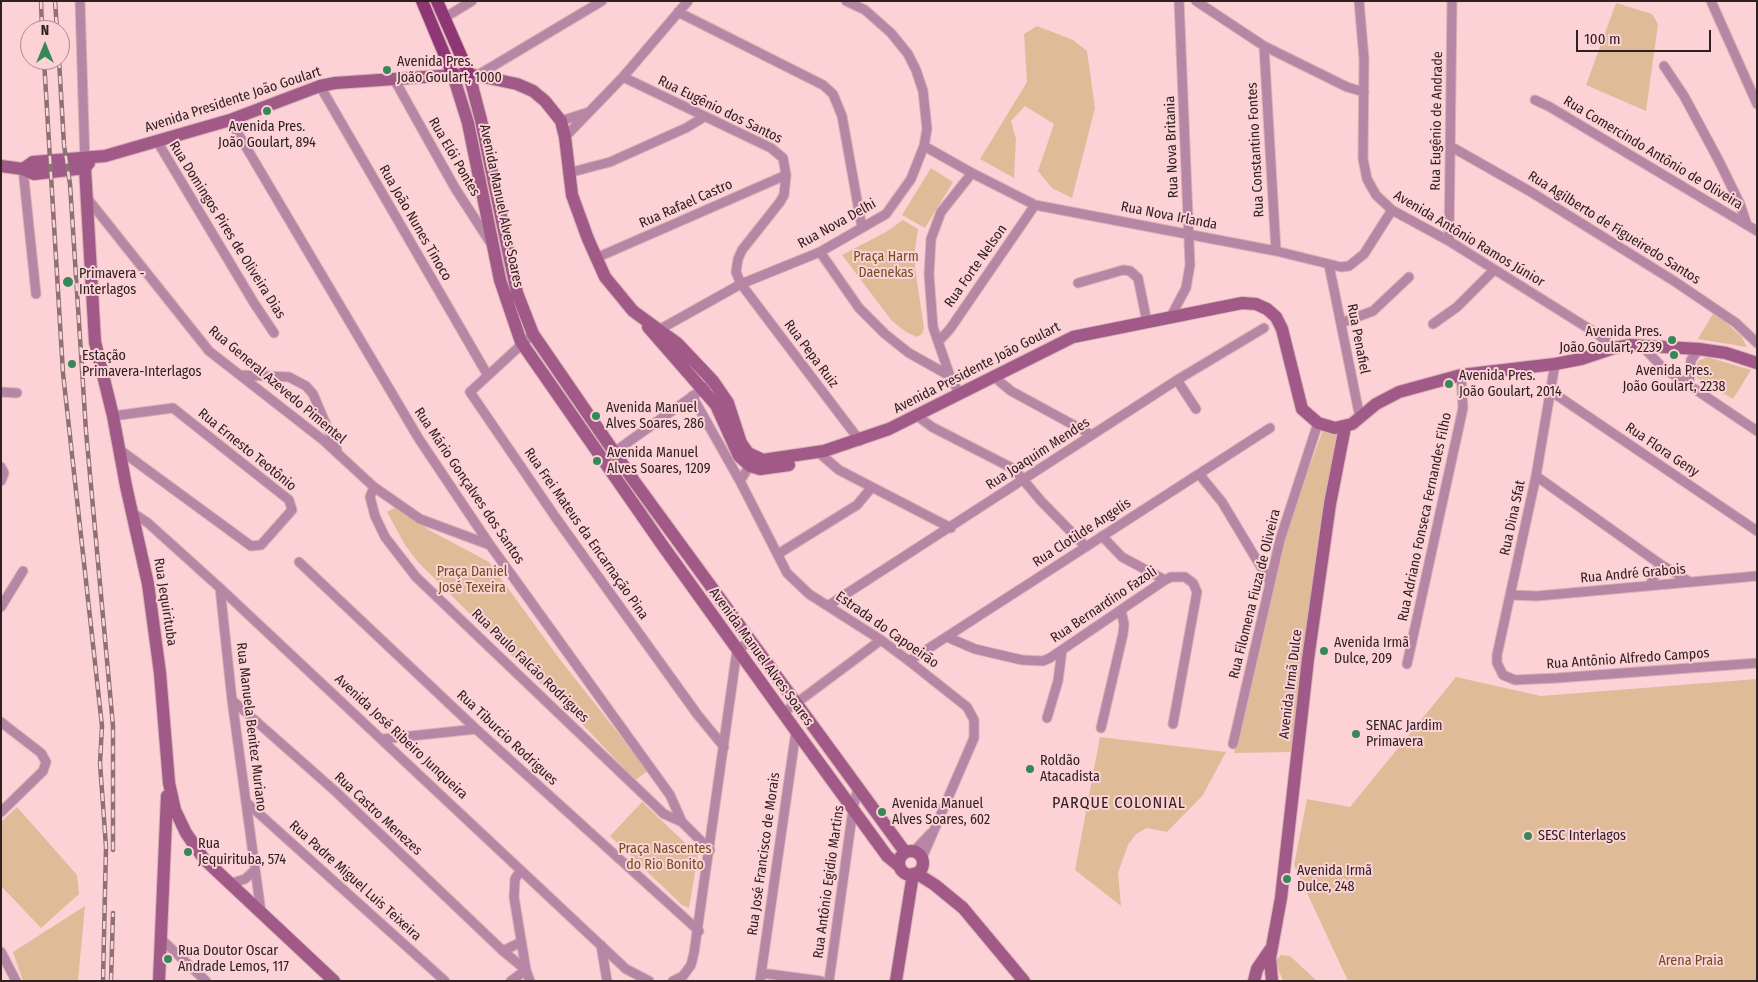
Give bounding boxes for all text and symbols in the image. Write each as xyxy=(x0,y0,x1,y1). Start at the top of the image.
north arrow xyxy=(20,20,70,70)
scale bar xyxy=(1578,20,1713,52)
text: N xyxy=(41,22,49,39)
text: 100 m xyxy=(1584,30,1621,48)
street label: Rua Eugênio de Andrade xyxy=(1427,51,1447,191)
place label: Avenida Pres. João Goulart, 1000 xyxy=(397,54,502,86)
street label: Avenida Presidente João Goulart xyxy=(143,63,323,137)
marker: Avenida Pres. João Goulart, 1000 xyxy=(381,64,393,76)
street label: Rua Eugênio dos Santos xyxy=(655,73,785,147)
street label: Rua Constantino Fontes xyxy=(1244,82,1268,218)
street label: Rua Comercindo Antônio de Oliveira xyxy=(1560,93,1746,213)
street label: Rua Nova Britania xyxy=(1162,96,1182,198)
marker: Avenida Pres. João Goulart, 894 xyxy=(261,105,273,117)
street label: Rua Elói Pontes xyxy=(425,115,483,199)
place label: Avenida Pres. João Goulart, 894 xyxy=(218,119,316,152)
street label: Avenida Manuel Alves Soares xyxy=(476,123,526,289)
street label: Rua Domingos Pires de Oliveira Dias xyxy=(165,138,289,322)
street label: Rua João Nunes Tinoco xyxy=(375,162,455,284)
street label: Rua Agilberto de Figueiredo Santos xyxy=(1525,168,1703,288)
street label: Rua Rafael Castro xyxy=(637,176,735,232)
street label: Avenida Antônio Ramos Júnior xyxy=(1390,187,1548,291)
street label: Rua Nova Delhi xyxy=(795,196,879,252)
street label: Rua Nova Irlanda xyxy=(1119,198,1219,234)
street label: Rua Forte Nelson xyxy=(941,221,1011,311)
park label: Praça Harm Daenekas xyxy=(853,249,919,282)
place label: Primavera - Interlagos xyxy=(79,266,145,298)
marker: Primavera - Interlagos xyxy=(61,275,75,289)
street label: Rua Penafiel xyxy=(1343,303,1373,375)
street label: Rua Pepa Ruiz xyxy=(780,317,842,391)
street label: Avenida Presidente João Goulart xyxy=(891,319,1063,417)
street label: Rua General Azevedo Pimentel xyxy=(205,323,349,447)
place label: Avenida Pres. João Goulart, 2239 xyxy=(1559,324,1662,357)
marker: Avenida Pres. João Goulart, 2239 xyxy=(1666,334,1678,346)
place label: Estação Primavera-Interlagos xyxy=(82,348,202,381)
marker: Avenida Pres. João Goulart, 2238 xyxy=(1668,349,1680,361)
marker: Estação Primavera-Interlagos xyxy=(66,358,78,370)
place label: Avenida Pres. João Goulart, 2238 xyxy=(1622,363,1726,396)
place label: Avenida Pres. João Goulart, 2014 xyxy=(1459,368,1562,401)
marker: Avenida Pres. João Goulart, 2014 xyxy=(1443,378,1455,390)
place label: Avenida Manuel Alves Soares, 286 xyxy=(606,400,704,432)
street label: Rua Ernesto Teotônio xyxy=(194,405,300,495)
street label: Rua Mário Gonçalves dos Santos xyxy=(410,405,528,567)
marker: Avenida Manuel Alves Soares, 286 xyxy=(590,410,602,422)
street label: Rua Adriano Fonseca Fernandes Filho xyxy=(1395,411,1455,623)
street label: Rua Joaquim Mendes xyxy=(983,414,1093,494)
street label: Rua Flora Geny xyxy=(1622,419,1702,481)
street label: Rua Frei Mateus da Encarnação Pina xyxy=(520,445,652,623)
place label: Avenida Manuel Alves Soares, 1209 xyxy=(607,445,711,478)
marker: Avenida Manuel Alves Soares, 1209 xyxy=(591,455,603,467)
street label: Rua Dina Sfat xyxy=(1497,479,1529,557)
street label: Rua Clotilde Angelis xyxy=(1030,495,1134,571)
street label: Rua Filomena Fiuza de Oliveira xyxy=(1226,507,1284,681)
street label: Rua Jequirituba xyxy=(150,557,180,647)
street label: Rua André Grabois xyxy=(1580,561,1686,587)
street label: Rua Bernardino Fazoli xyxy=(1048,563,1160,647)
park label: Praça Daniel José Texeira xyxy=(437,564,507,596)
street label: Avenida Manuel Alves Soares xyxy=(705,585,817,729)
street label: Estrada do Capoeirão xyxy=(832,588,942,672)
street label: Rua Paulo Falcão Rodrigues xyxy=(468,606,592,726)
street label: Avenida Irmã Dulce xyxy=(1276,628,1306,740)
place label: Avenida Irmã Dulce, 209 xyxy=(1334,635,1409,668)
street label: Rua Manuela Benitez Muriano xyxy=(232,642,270,812)
marker: Avenida Irmã Dulce, 209 xyxy=(1318,645,1330,657)
street label: Rua Antônio Alfredo Campos xyxy=(1546,645,1710,673)
street label: Avenida José Ribeiro Junqueira xyxy=(331,671,471,803)
street label: Rua Tiburcio Rodrigues xyxy=(453,687,561,789)
place label: SENAC Jardim Primavera xyxy=(1366,718,1443,750)
marker: SENAC Jardim Primavera xyxy=(1350,728,1362,740)
place label: Roldão Atacadista xyxy=(1040,753,1100,786)
marker: Roldão Atacadista xyxy=(1024,763,1036,775)
street label: Rua Castro Menezes xyxy=(331,769,425,859)
street label: Rua José Francisco de Morais xyxy=(744,771,784,937)
district label: PARQUE COLONIAL xyxy=(1050,794,1188,814)
place label: Avenida Manuel Alves Soares, 602 xyxy=(892,796,990,829)
street label: Rua Antônio Egidio Martins xyxy=(810,804,848,960)
marker: Avenida Manuel Alves Soares, 602 xyxy=(876,806,888,818)
street label: Rua Padre Miguel Luis Teixeira xyxy=(285,817,425,945)
place label: SESC Interlagos xyxy=(1538,828,1626,844)
marker: SESC Interlagos xyxy=(1522,830,1534,842)
place label: Rua Jequirituba, 574 xyxy=(198,836,286,869)
park label: Praça Nascentes do Rio Bonito xyxy=(619,841,711,874)
marker: Rua Jequirituba, 574 xyxy=(182,846,194,858)
place label: Avenida Irmã Dulce, 248 xyxy=(1297,863,1372,896)
marker: Avenida Irmã Dulce, 248 xyxy=(1281,873,1293,885)
place label: Rua Doutor Oscar Andrade Lemos, 117 xyxy=(178,943,289,976)
marker: Rua Doutor Oscar Andrade Lemos, 117 xyxy=(162,953,174,965)
park label: Arena Praia xyxy=(1658,953,1724,969)

